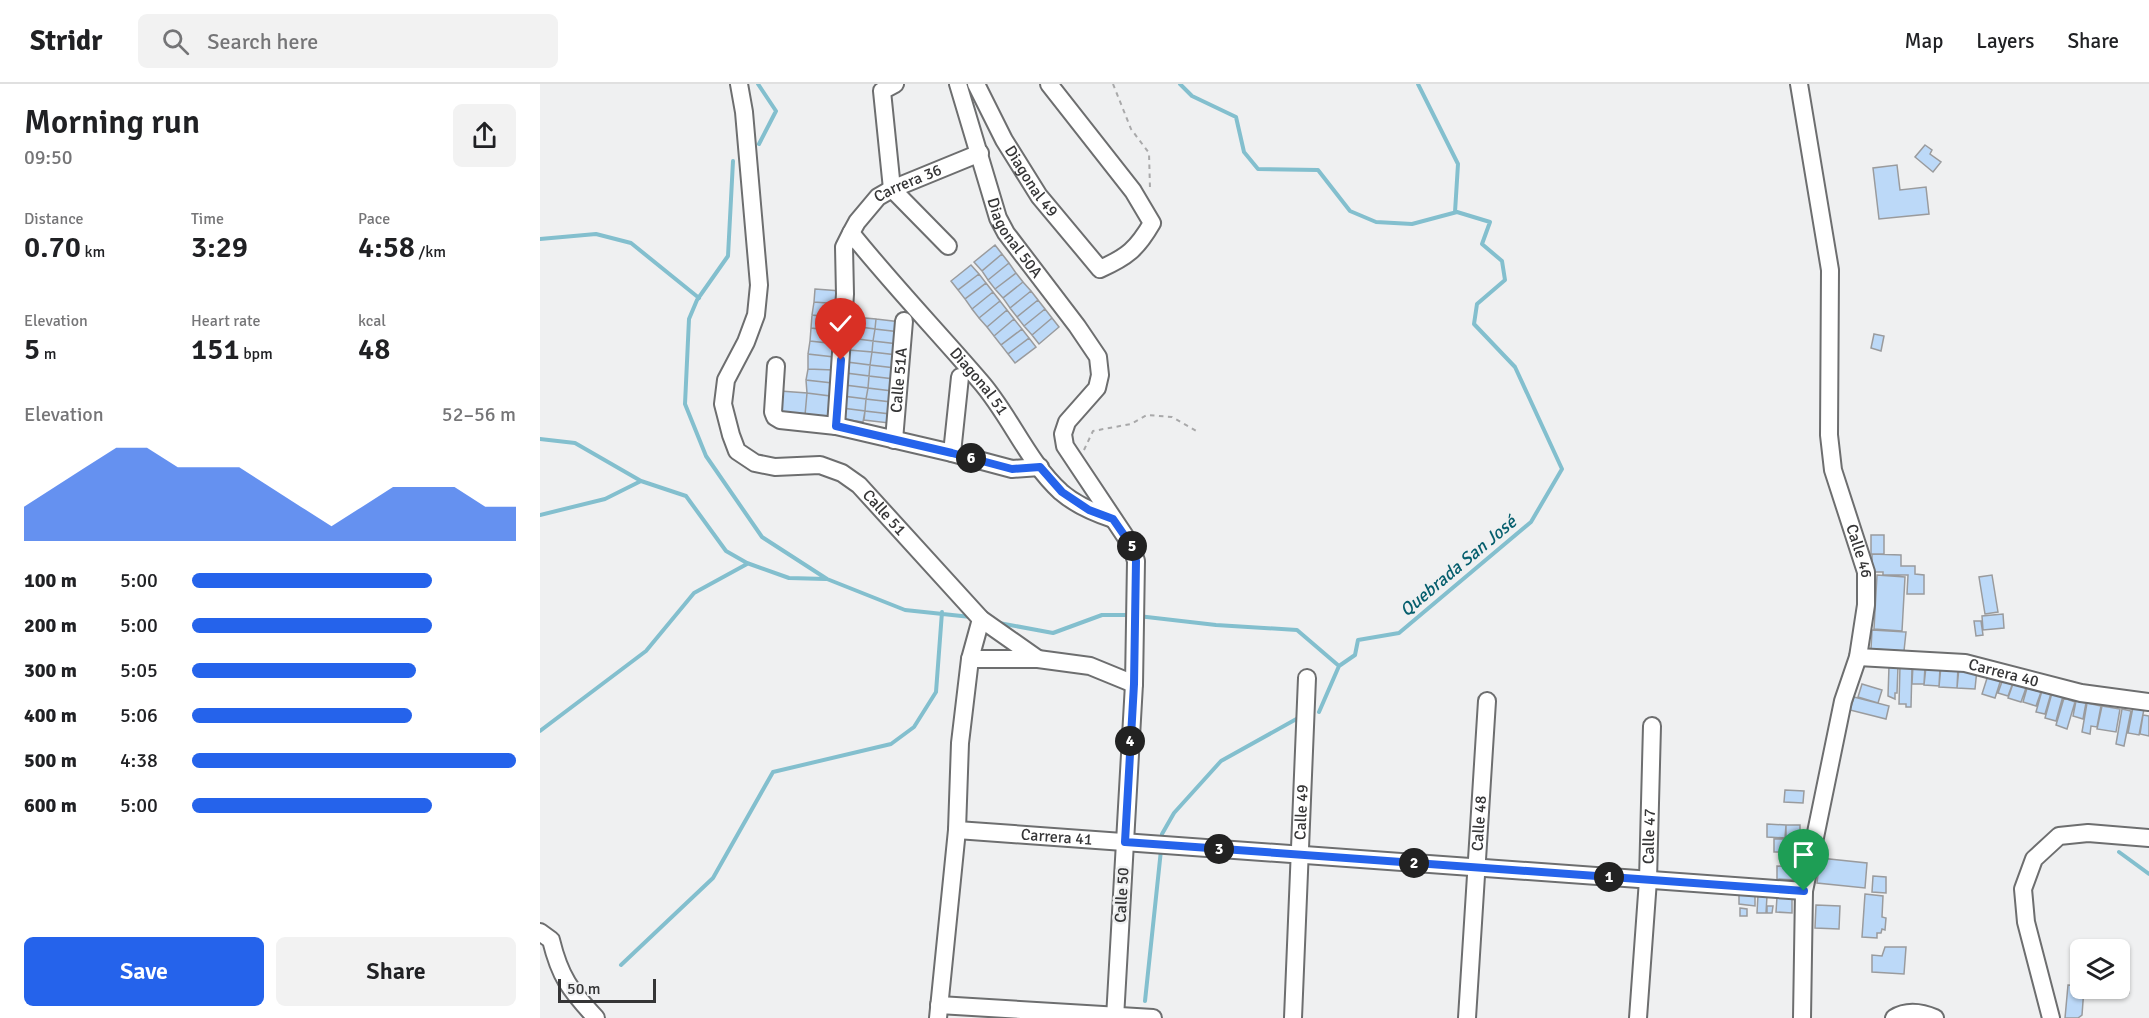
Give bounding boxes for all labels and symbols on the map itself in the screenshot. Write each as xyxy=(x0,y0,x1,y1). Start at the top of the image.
street label: Diagonal 49 xyxy=(1000,142,1062,221)
street label: Carrera 36 xyxy=(870,160,945,207)
street label: Diagonal 50A xyxy=(982,195,1047,282)
pin xyxy=(815,298,866,360)
street label: Diagonal 51 xyxy=(945,343,1012,419)
street label: Calle 51A xyxy=(886,347,912,414)
pin: 6 xyxy=(956,443,986,473)
street label: Calle 51 xyxy=(858,485,910,540)
water label: Quebrada San José xyxy=(1395,510,1522,621)
street label: Calle 46 xyxy=(1841,522,1876,578)
pin: 5 xyxy=(1117,531,1147,561)
street label: Carrera 40 xyxy=(1966,654,2041,692)
pin: 4 xyxy=(1115,726,1145,756)
street label: Calle 49 xyxy=(1290,784,1313,840)
street label: Calle 48 xyxy=(1468,795,1491,852)
street label: Calle 47 xyxy=(1638,808,1660,864)
street label: Carrera 41 xyxy=(1020,825,1093,850)
pin xyxy=(1778,829,1829,891)
pin: 3 xyxy=(1204,834,1234,864)
pin: 2 xyxy=(1399,848,1429,878)
pin: 1 xyxy=(1594,862,1624,892)
street label: Calle 50 xyxy=(1111,867,1133,923)
scale bar xyxy=(558,976,656,1004)

